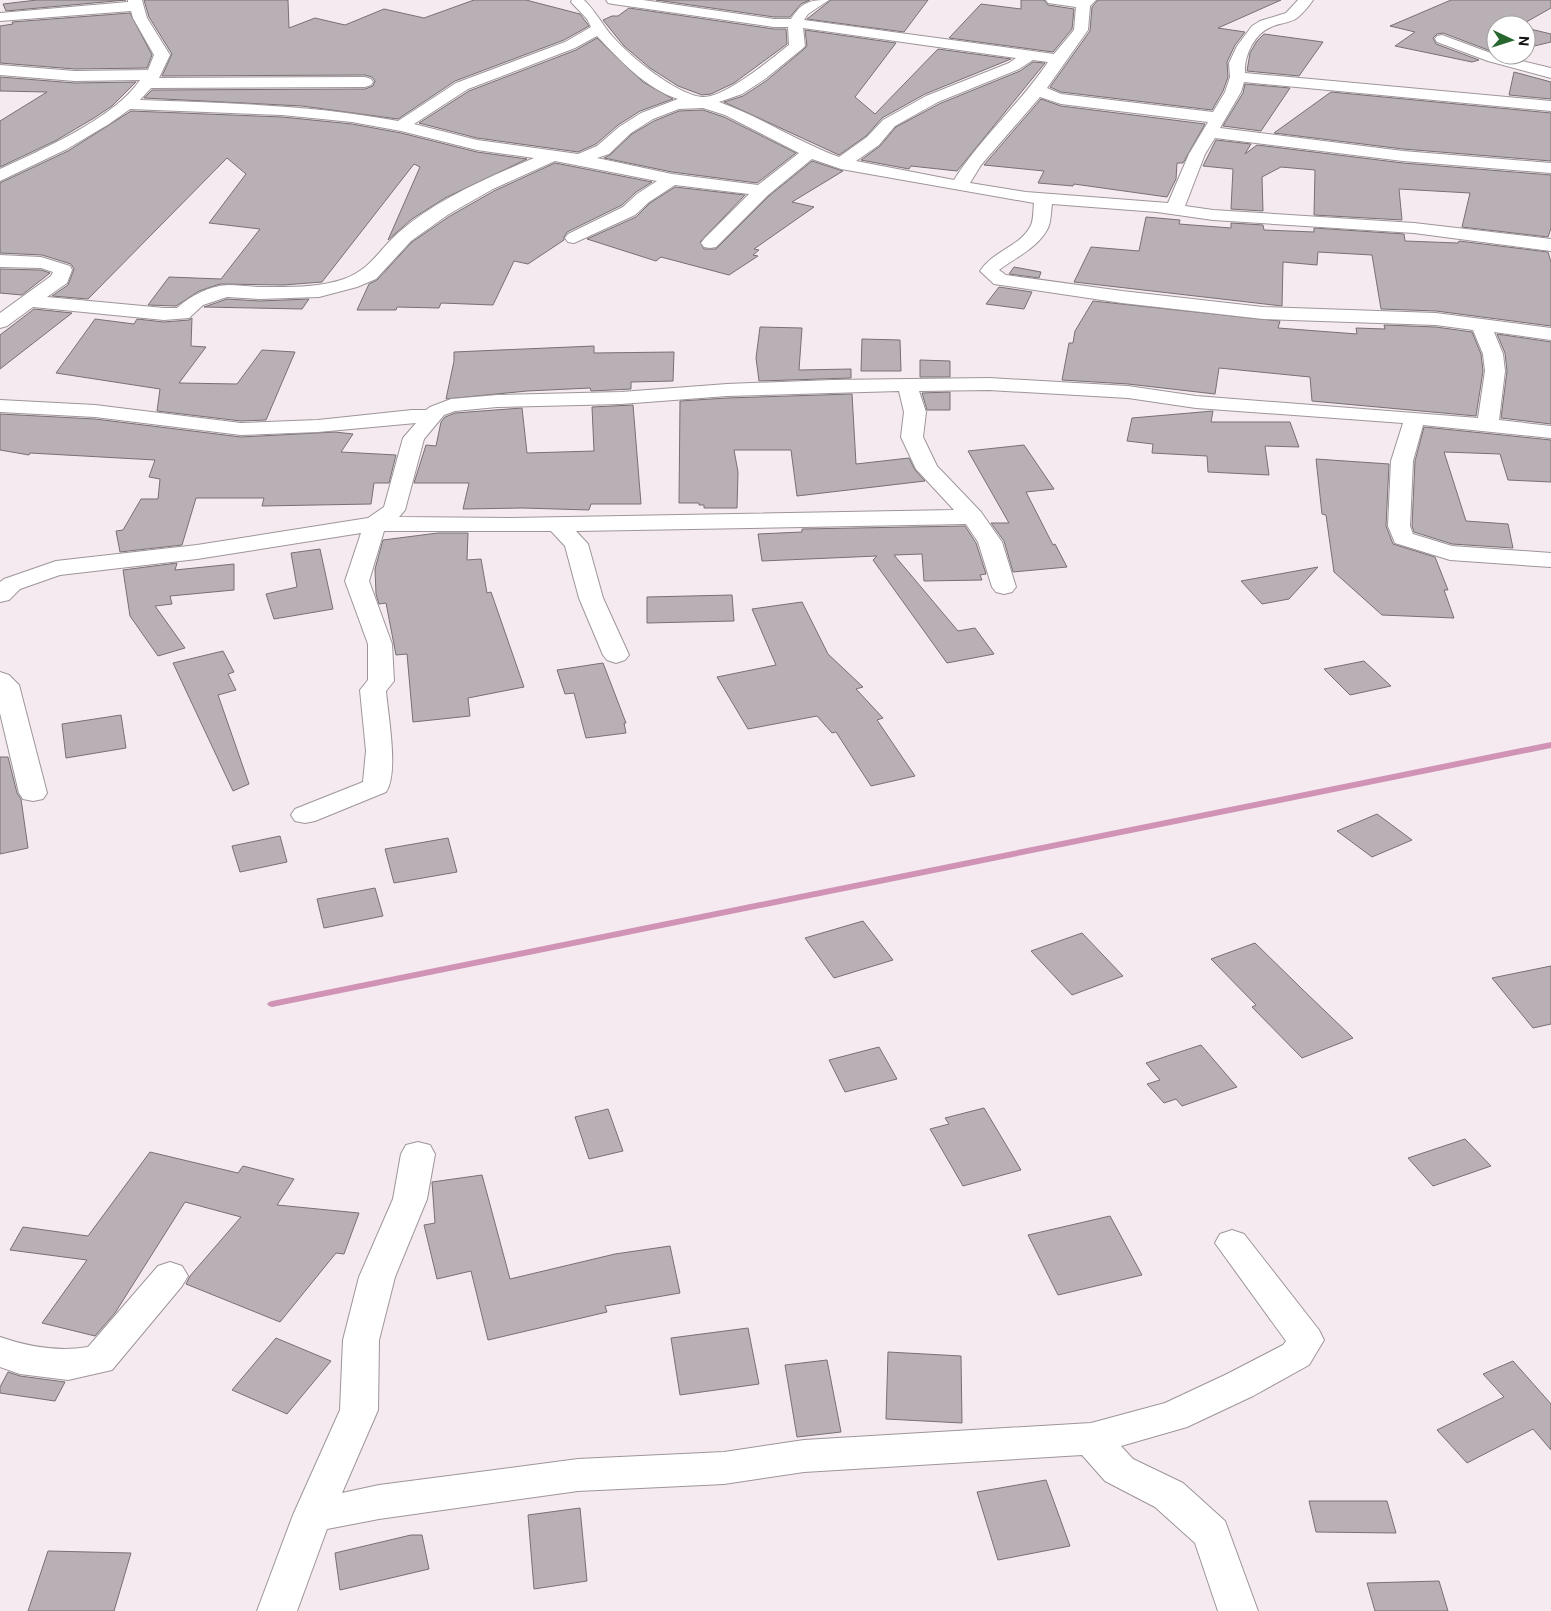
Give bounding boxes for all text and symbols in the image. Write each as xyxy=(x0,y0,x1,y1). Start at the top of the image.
north arrow xyxy=(1486,15,1536,65)
text: N xyxy=(1516,35,1532,46)

